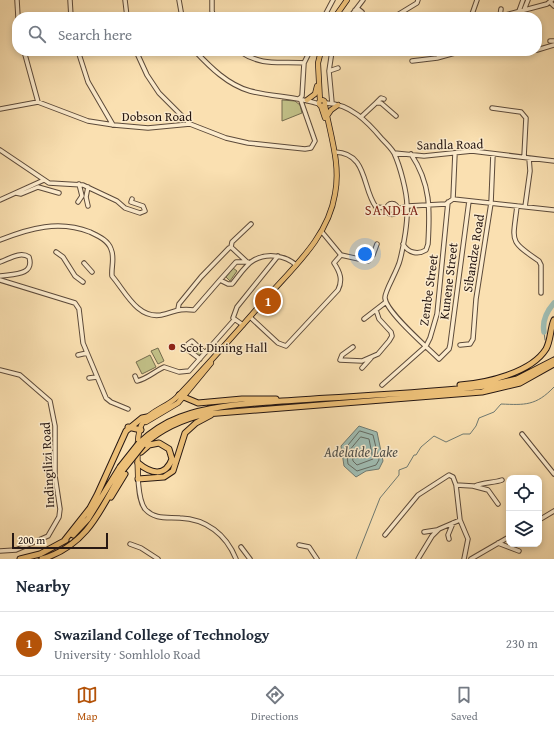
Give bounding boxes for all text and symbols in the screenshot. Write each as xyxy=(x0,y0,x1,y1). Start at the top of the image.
search box xyxy=(12,12,542,56)
icon: search xyxy=(26,23,48,45)
text: Search here xyxy=(58,24,132,45)
street label: Dobson Road xyxy=(122,107,192,126)
street label: Sandla Road xyxy=(417,134,484,155)
district label: SANDLA xyxy=(365,200,419,220)
street label: Sibandze Road xyxy=(458,213,489,294)
street label: Kunene Street xyxy=(434,241,463,321)
your location xyxy=(355,244,375,264)
street label: Zembe Street xyxy=(414,253,443,327)
pin: 1 xyxy=(255,286,281,316)
place label: Scot Dining Hall xyxy=(180,338,268,357)
marker: Scot Dining Hall xyxy=(167,342,177,352)
street label: Indingilizi Road xyxy=(36,421,59,508)
water label: Adelaide Lake xyxy=(323,442,398,462)
map controls xyxy=(506,475,542,547)
button: locate xyxy=(506,475,542,511)
button: layers xyxy=(506,511,542,547)
scale bar xyxy=(12,531,108,550)
text: 200 m xyxy=(18,532,45,548)
text: Nearby xyxy=(16,573,70,598)
text: Swaziland College of Technology xyxy=(54,624,270,645)
text: 1 xyxy=(26,634,32,653)
text: 230 m xyxy=(506,634,538,653)
text: University · Somhlolo Road xyxy=(54,645,200,664)
tab: Map xyxy=(76,684,98,724)
tab: Directions xyxy=(251,684,298,724)
tab: Saved xyxy=(451,684,478,724)

